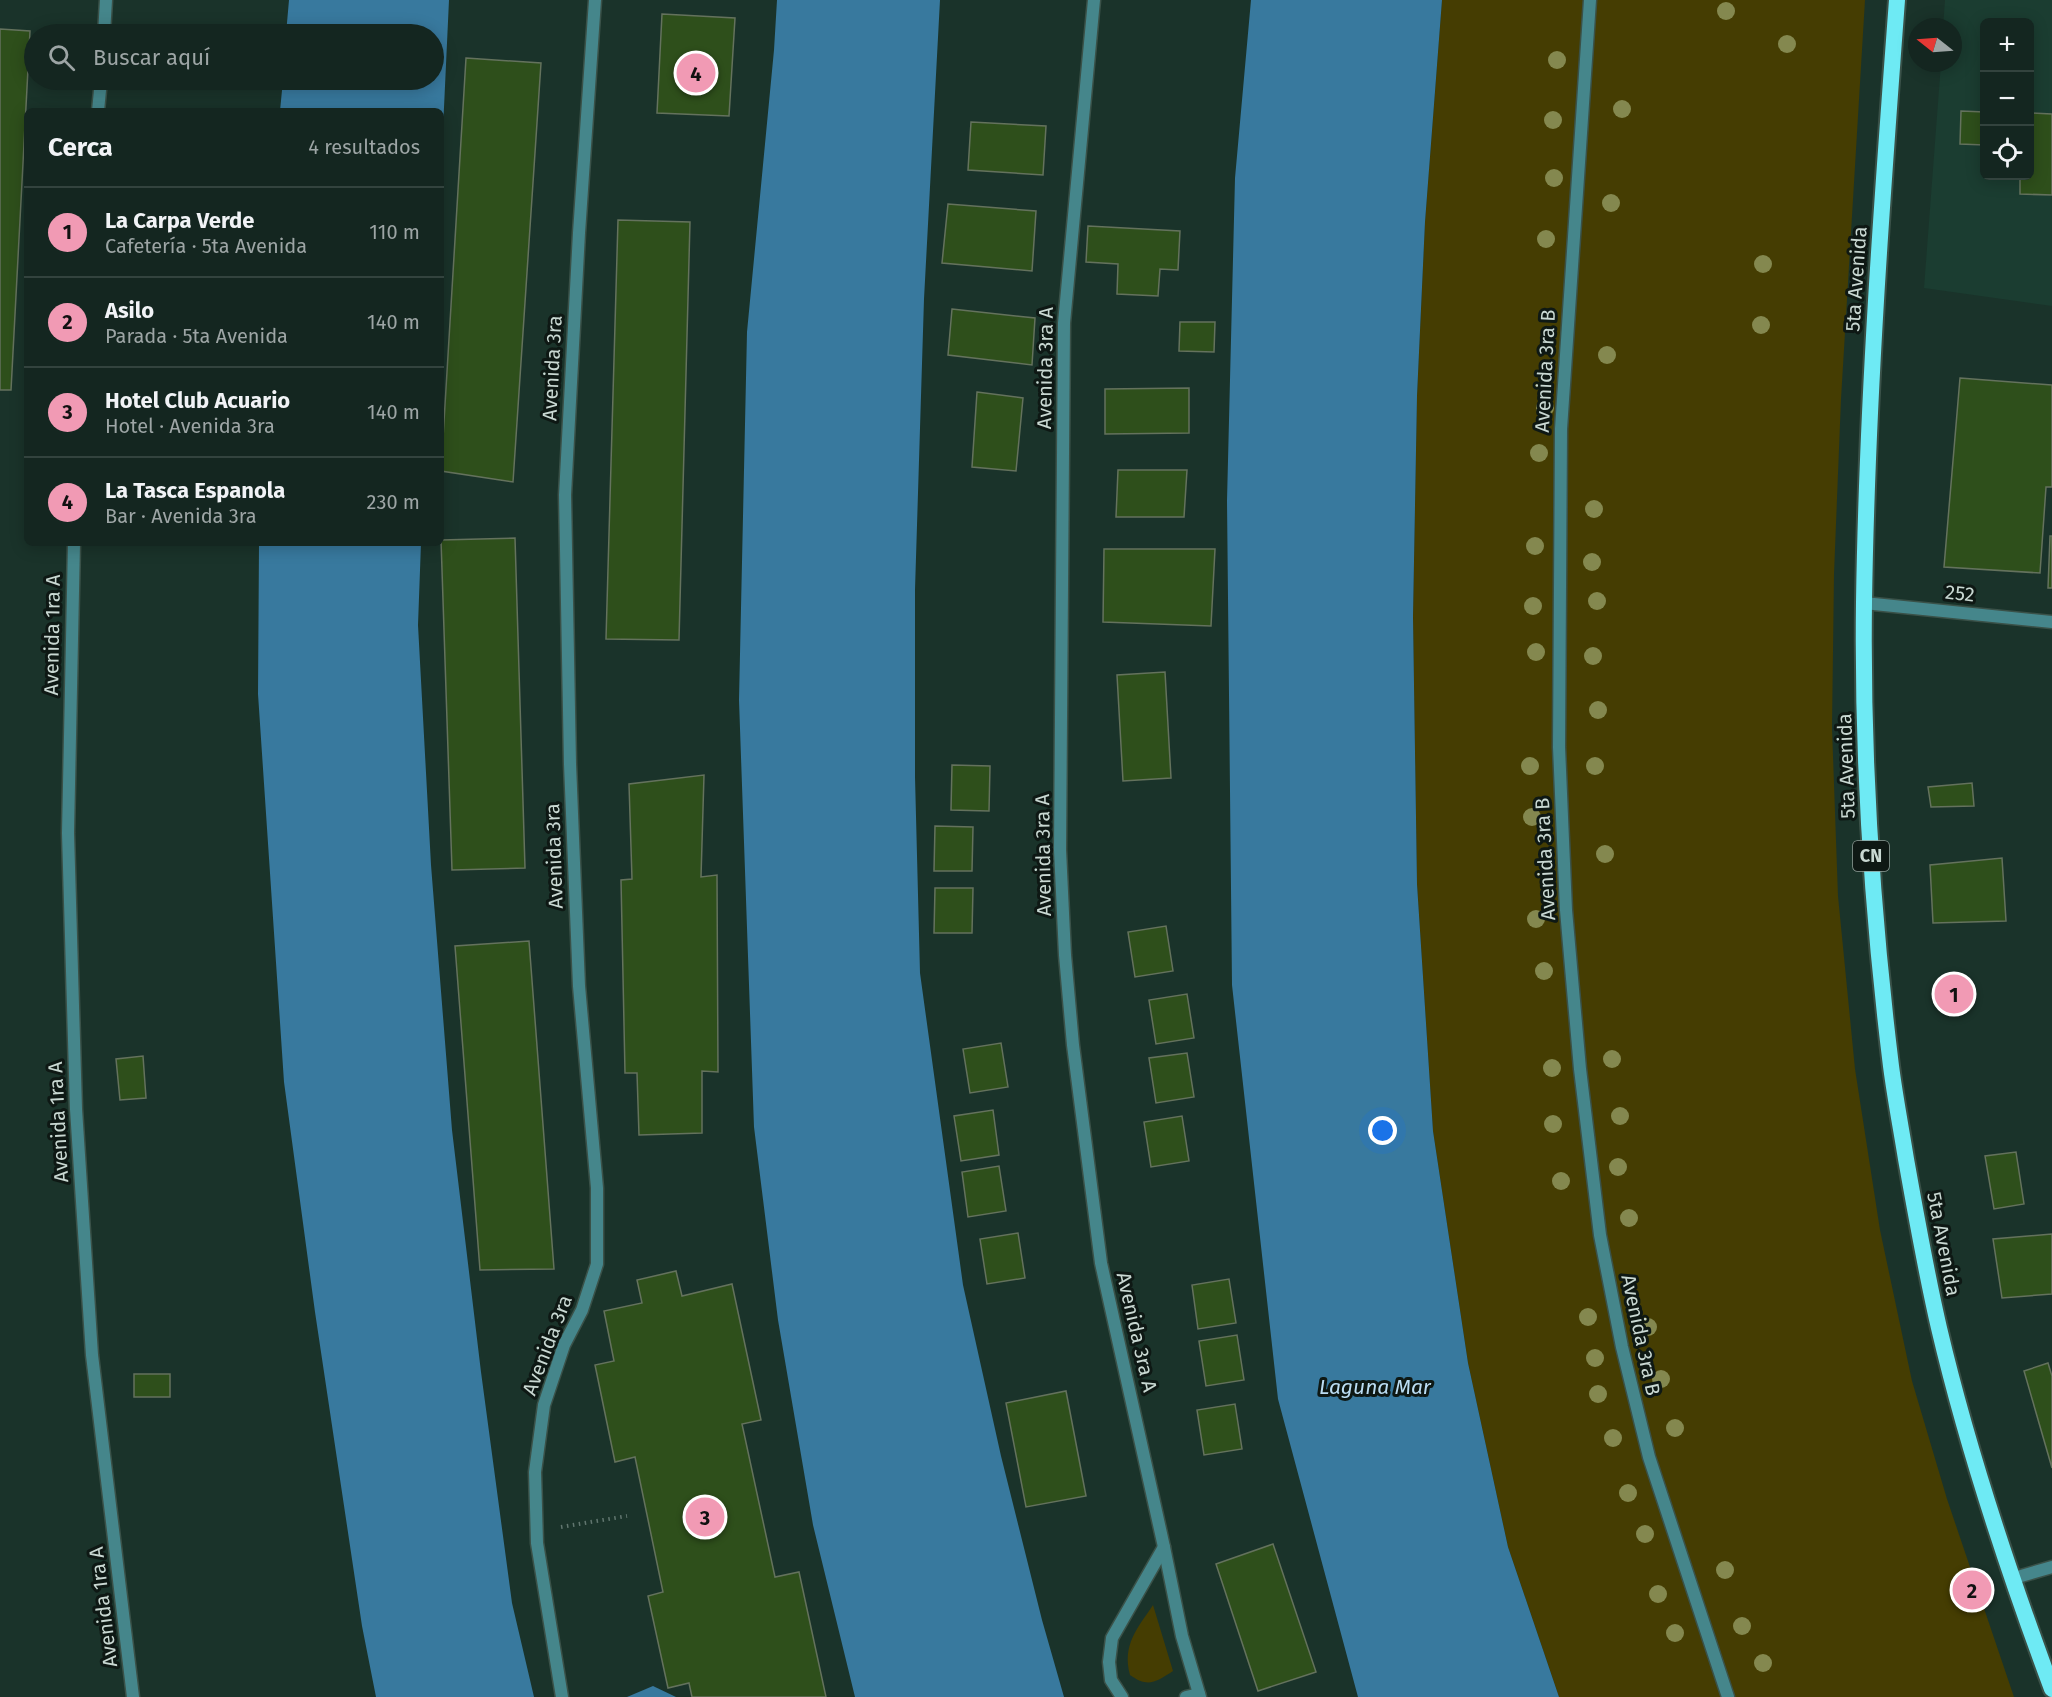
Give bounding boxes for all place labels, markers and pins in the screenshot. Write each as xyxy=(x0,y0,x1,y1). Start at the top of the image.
pin: 4 xyxy=(676,50,716,96)
pin: 1 xyxy=(1934,972,1974,1016)
pin: 3 xyxy=(686,1494,724,1540)
pin: 2 xyxy=(1952,1568,1992,1612)

